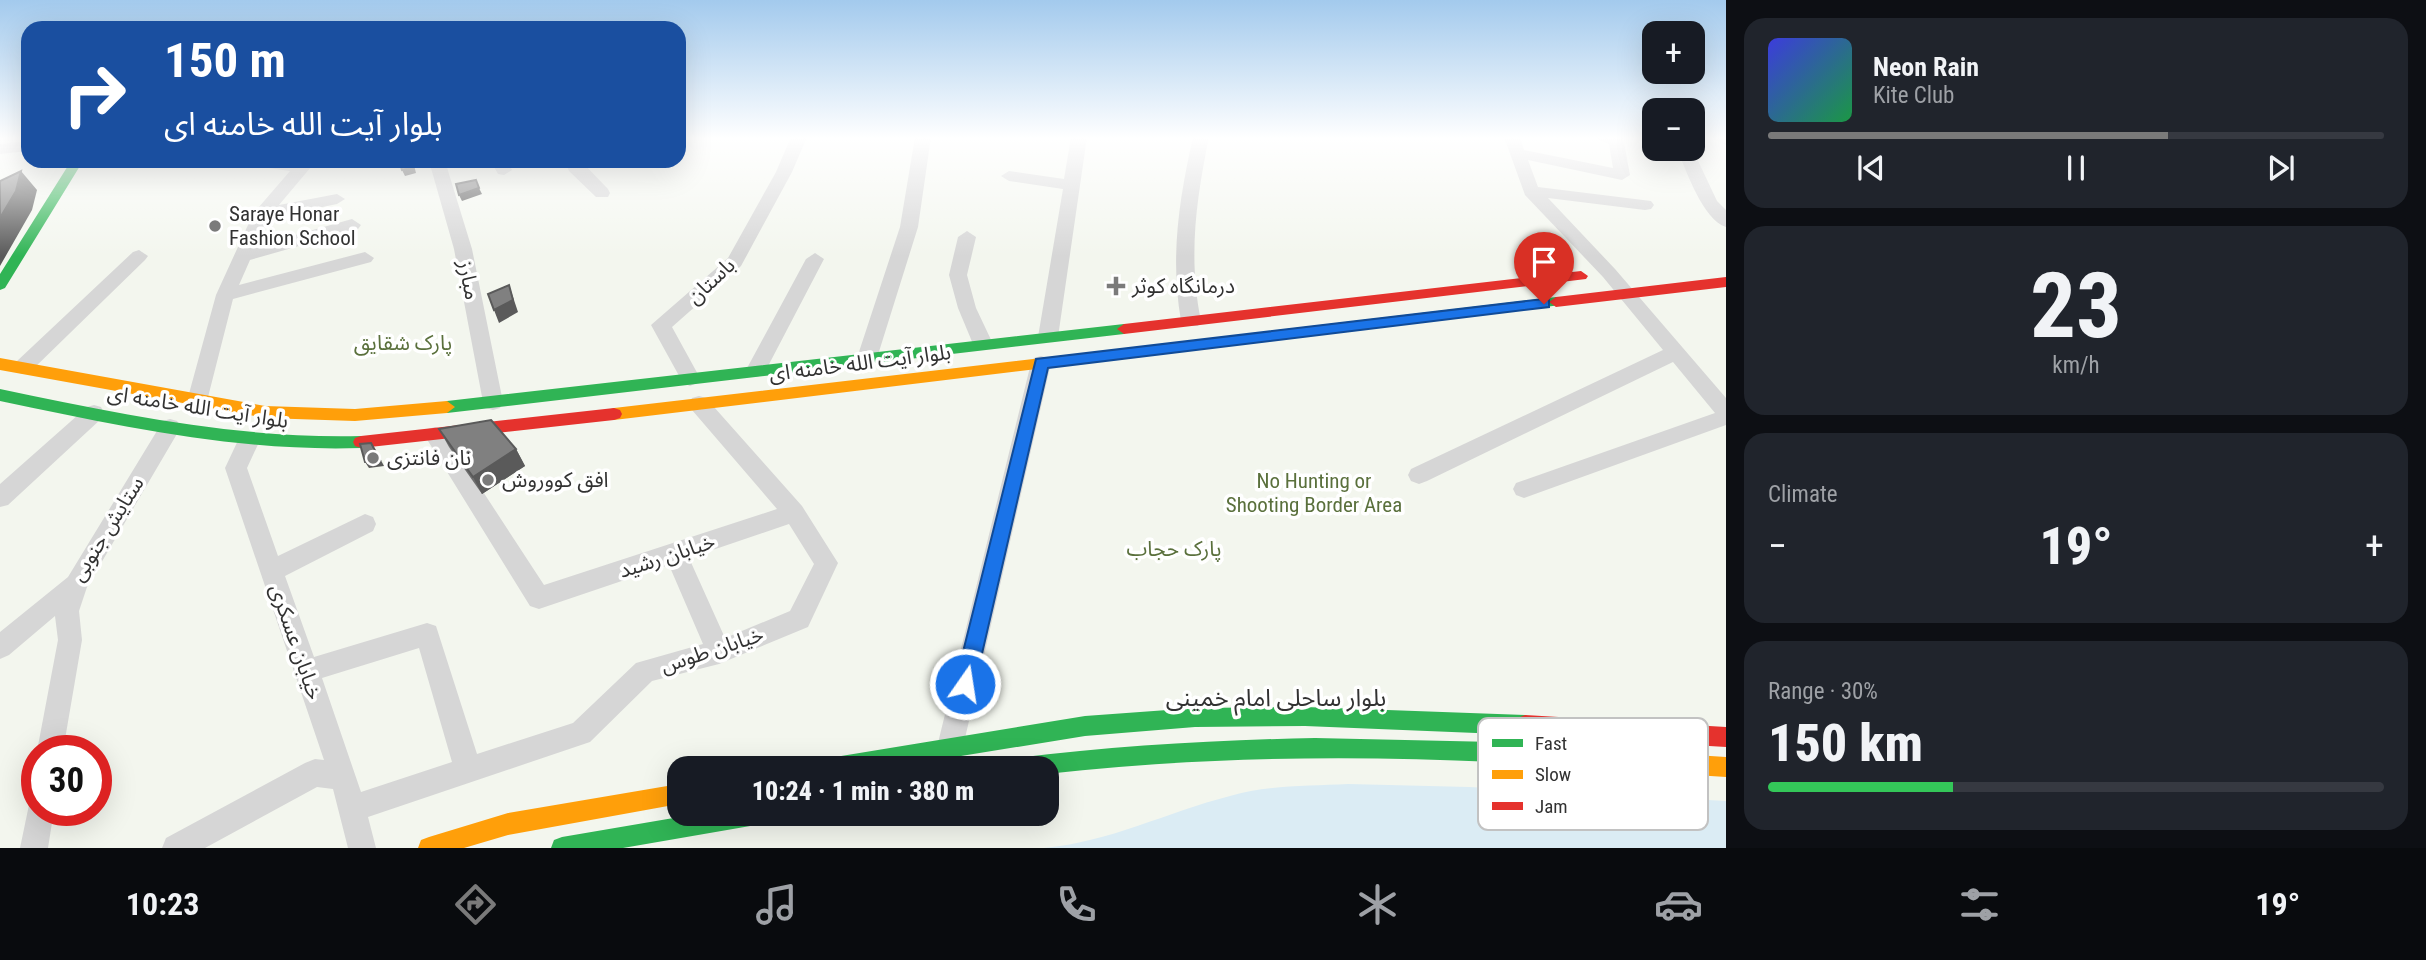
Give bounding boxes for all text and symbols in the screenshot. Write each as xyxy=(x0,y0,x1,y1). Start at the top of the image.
map controls xyxy=(1642,21,1705,161)
button: + xyxy=(1642,21,1705,84)
text: 150 m xyxy=(164,32,286,89)
icon: right xyxy=(49,49,140,140)
text: Neon Rain xyxy=(1873,52,1979,82)
text: Kite Club xyxy=(1873,82,1954,109)
button: − xyxy=(1642,98,1705,161)
text: بلوار آیت الله خامنه ای xyxy=(164,105,443,143)
icon: previous xyxy=(1852,149,1890,187)
icon: pause xyxy=(2057,149,2095,187)
icon: next xyxy=(2262,149,2300,187)
place label: Saraye Honar Fashion School xyxy=(229,202,356,250)
marker: Saraye Honar Fashion School xyxy=(207,218,223,234)
pin xyxy=(1514,232,1574,304)
icon: arrive xyxy=(1525,243,1563,281)
street label: باستان xyxy=(682,253,740,309)
text: 23 xyxy=(2030,253,2122,359)
street label: مبارز xyxy=(453,257,485,302)
place label: درمانگاه کوثر xyxy=(1131,274,1235,298)
marker: درمانگاه کوثر xyxy=(1106,276,1126,296)
park label: پارک شقایق xyxy=(354,331,452,356)
street label: بلوار آیت الله خامنه ای xyxy=(768,340,952,386)
text: km/h xyxy=(2052,352,2100,379)
street label: بلوار آیت الله خامنه ای xyxy=(106,381,290,433)
place label: نان فانتزی xyxy=(387,446,471,470)
marker: نان فانتزی xyxy=(365,450,381,466)
place label: افق کووروش xyxy=(502,468,609,493)
park label: No Hunting or Shooting Border Area xyxy=(1226,469,1402,517)
street label: ستایش جنوبی xyxy=(65,472,149,586)
marker: افق کووروش xyxy=(480,472,496,488)
text: Climate xyxy=(1768,481,1838,508)
text: 19° xyxy=(2039,516,2113,577)
text: − xyxy=(1768,524,1787,568)
text: + xyxy=(2365,524,2384,568)
street label: خیابان رشید xyxy=(616,529,718,583)
park label: پارک حجاب xyxy=(1126,537,1222,562)
street label: خیابان عسکری xyxy=(265,581,327,703)
street label: خیابان طوس xyxy=(658,622,766,678)
position arrow xyxy=(928,647,1002,721)
text: Range · 30% xyxy=(1768,678,1878,705)
street label: بلوار ساحلی امام خمینی xyxy=(1166,684,1386,716)
text: 150 km xyxy=(1768,713,1923,774)
legend xyxy=(1478,718,1708,830)
text: Fast xyxy=(1535,732,1567,755)
speed limit sign: 30 xyxy=(21,735,112,826)
text: Slow xyxy=(1535,763,1571,786)
text: 10:24 · 1 min · 380 m xyxy=(752,776,974,806)
text: Jam xyxy=(1535,795,1568,818)
icon: directions xyxy=(451,880,500,929)
icon: music xyxy=(752,880,801,929)
icon: phone xyxy=(1052,880,1101,929)
icon: climate xyxy=(1353,880,1402,929)
icon: car xyxy=(1654,880,1703,929)
icon: filters xyxy=(1955,880,2004,929)
text: 10:23 xyxy=(126,885,199,923)
text: 19° xyxy=(2255,885,2300,923)

